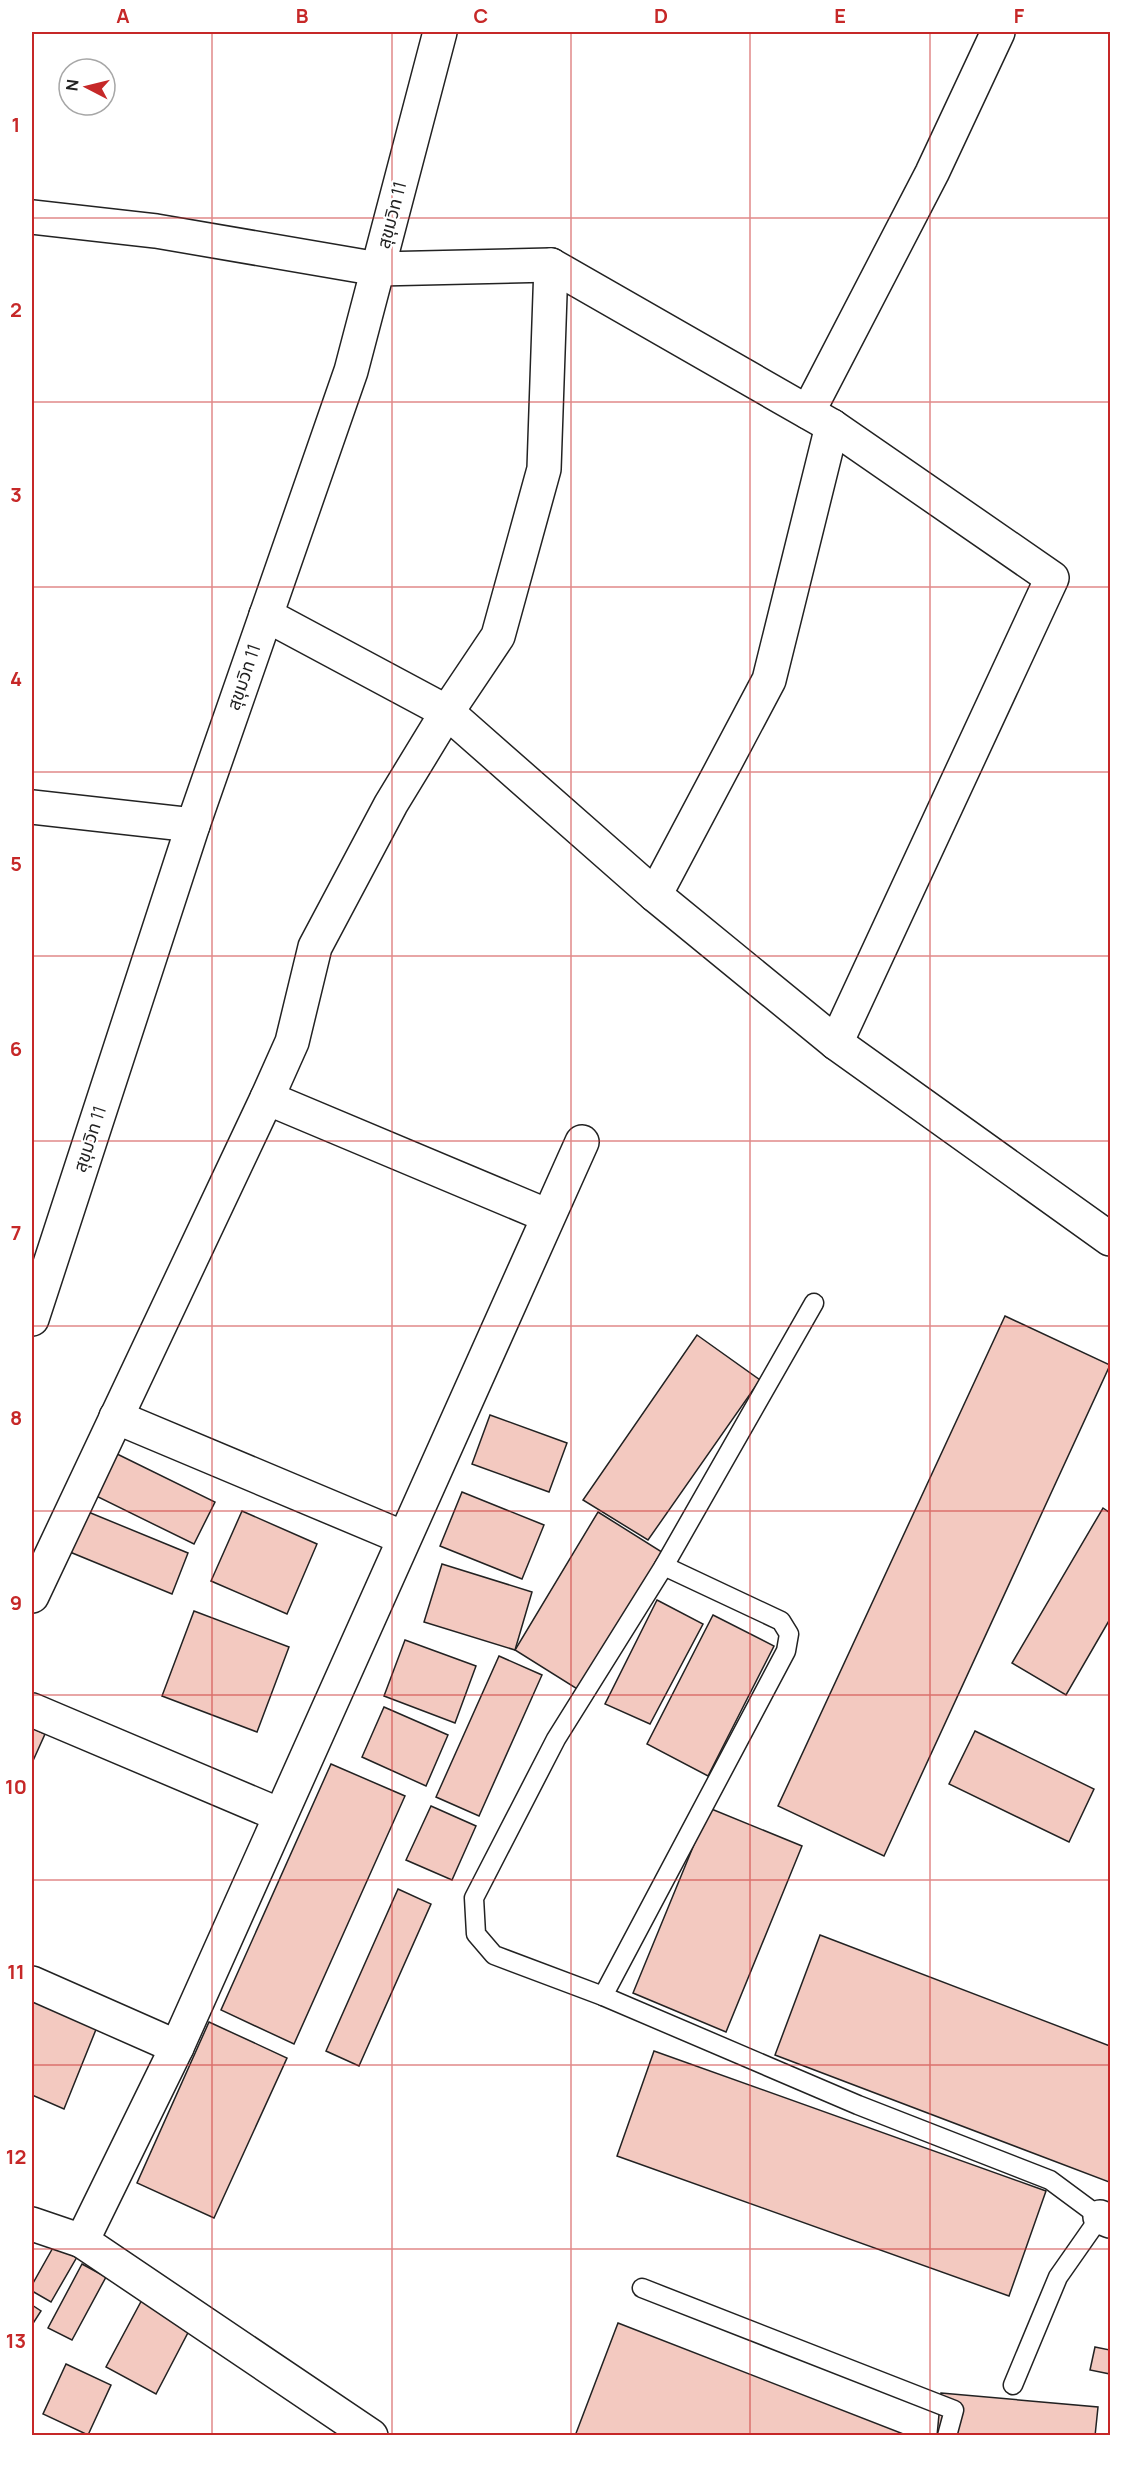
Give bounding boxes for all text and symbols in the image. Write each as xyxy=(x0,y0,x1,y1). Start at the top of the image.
text: A xyxy=(116,2,130,29)
text: B xyxy=(296,2,309,29)
text: C xyxy=(474,2,488,29)
text: D xyxy=(654,2,668,29)
text: E xyxy=(834,2,846,29)
text: F xyxy=(1014,2,1025,29)
north arrow xyxy=(57,57,117,117)
text: N xyxy=(60,78,84,92)
text: 1 xyxy=(12,111,20,138)
street label: สุขุมวิท 11 xyxy=(371,178,412,251)
text: 2 xyxy=(10,296,22,323)
text: 3 xyxy=(10,481,22,508)
street label: สุขุมวิท 11 xyxy=(221,640,266,713)
text: 4 xyxy=(10,665,22,692)
text: 5 xyxy=(10,850,22,877)
text: 6 xyxy=(10,1035,22,1062)
street label: สุขุมวิท 11 xyxy=(67,1102,111,1175)
text: 7 xyxy=(11,1219,21,1246)
text: 8 xyxy=(10,1404,22,1431)
text: 9 xyxy=(10,1589,22,1616)
text: 10 xyxy=(5,1773,27,1800)
text: 11 xyxy=(7,1958,25,1985)
text: 12 xyxy=(6,2143,26,2170)
text: 13 xyxy=(6,2327,26,2354)

